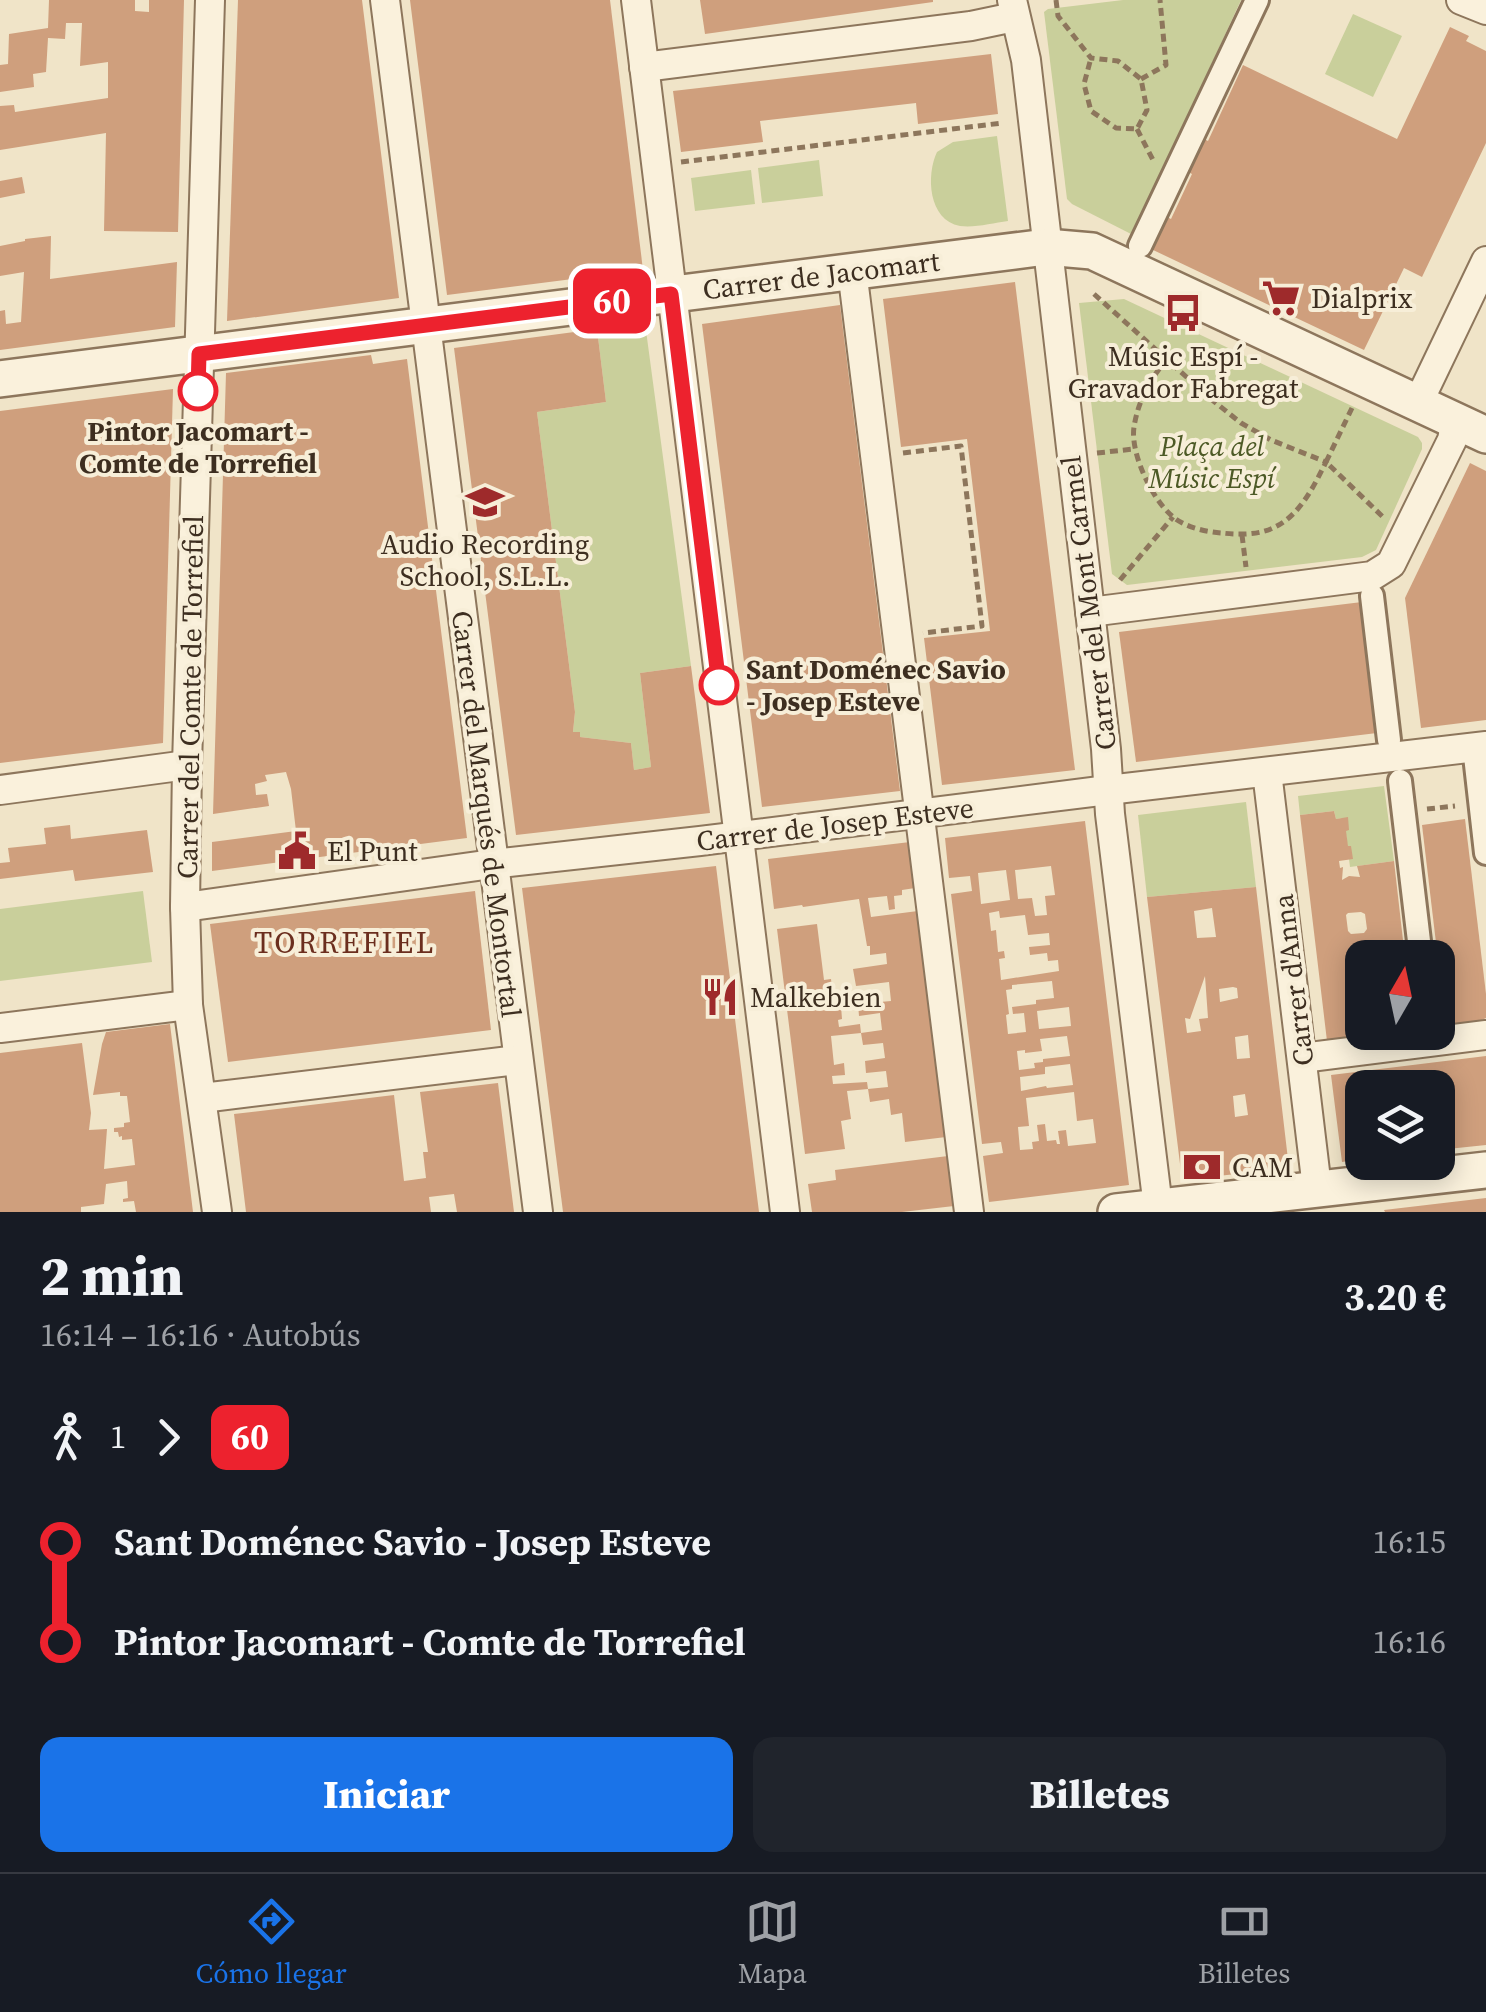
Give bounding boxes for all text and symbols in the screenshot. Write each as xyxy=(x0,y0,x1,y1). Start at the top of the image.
street label: Carrer de Jacomart xyxy=(700,242,942,308)
line badge: 60 xyxy=(567,268,657,334)
text: 60 xyxy=(593,277,631,325)
supermarket icon: Dialprix xyxy=(1260,277,1302,319)
place label: Dialprix xyxy=(1311,279,1413,317)
bus stop icon: Músic Espí - Gravador Fabregat xyxy=(1162,292,1204,334)
place label: Músic Espí - Gravador Fabregat xyxy=(1068,337,1299,407)
marker: Pintor Jacomart - Comte de Torrefiel xyxy=(179,372,217,410)
place label: Pintor Jacomart - Comte de Torrefiel xyxy=(79,412,317,482)
park label: Plaça del Músic Espí xyxy=(1148,427,1277,497)
street label: Carrer del Mont Carmel xyxy=(1051,454,1125,752)
school or university icon: Audio Recording School, S.L.L. xyxy=(464,481,506,523)
street label: Carrer del Comte de Torrefiel xyxy=(168,515,212,879)
place label: Audio Recording School, S.L.L. xyxy=(381,525,589,595)
street label: Carrer del Marqués de Montortal xyxy=(443,608,531,1020)
place label: Sant Doménec Savio - Josep Esteve xyxy=(746,650,1006,720)
marker: Sant Doménec Savio - Josep Esteve xyxy=(700,666,738,704)
street label: Carrer de Josep Esteve xyxy=(694,788,976,860)
public building icon: El Punt xyxy=(276,830,318,872)
place label: El Punt xyxy=(327,832,418,870)
street label: Carrer d'Anna xyxy=(1264,891,1322,1068)
district label: TORREFIEL xyxy=(254,922,436,963)
north arrow xyxy=(1345,940,1455,1050)
map controls xyxy=(1345,940,1455,1180)
restaurant icon: Malkebien xyxy=(699,976,741,1018)
place label: Malkebien xyxy=(750,978,882,1016)
button: layers xyxy=(1345,1070,1455,1180)
bank icon: CAM xyxy=(1181,1146,1223,1188)
place label: CAM xyxy=(1232,1148,1293,1186)
text: 2 min xyxy=(40,1238,183,1313)
text: 3.20 € xyxy=(1344,1271,1446,1323)
text: 16:14 – 16:16 · Autobús xyxy=(40,1313,361,1357)
icon: walk xyxy=(40,1410,95,1465)
icon: forward xyxy=(141,1410,196,1465)
text: 60 xyxy=(231,1413,269,1461)
text: 1 xyxy=(110,1415,126,1459)
text: Sant Doménec Savio - Josep Esteve xyxy=(114,1516,711,1568)
text: 16:15 xyxy=(1372,1520,1446,1564)
text: Pintor Jacomart - Comte de Torrefiel xyxy=(114,1616,746,1668)
text: 16:16 xyxy=(1372,1620,1446,1664)
button: Iniciar xyxy=(40,1737,733,1852)
button: Billetes xyxy=(753,1737,1446,1852)
tab: Cómo llegar xyxy=(196,1894,347,1992)
tab: Mapa xyxy=(738,1894,807,1992)
tab: Billetes xyxy=(1198,1894,1290,1992)

